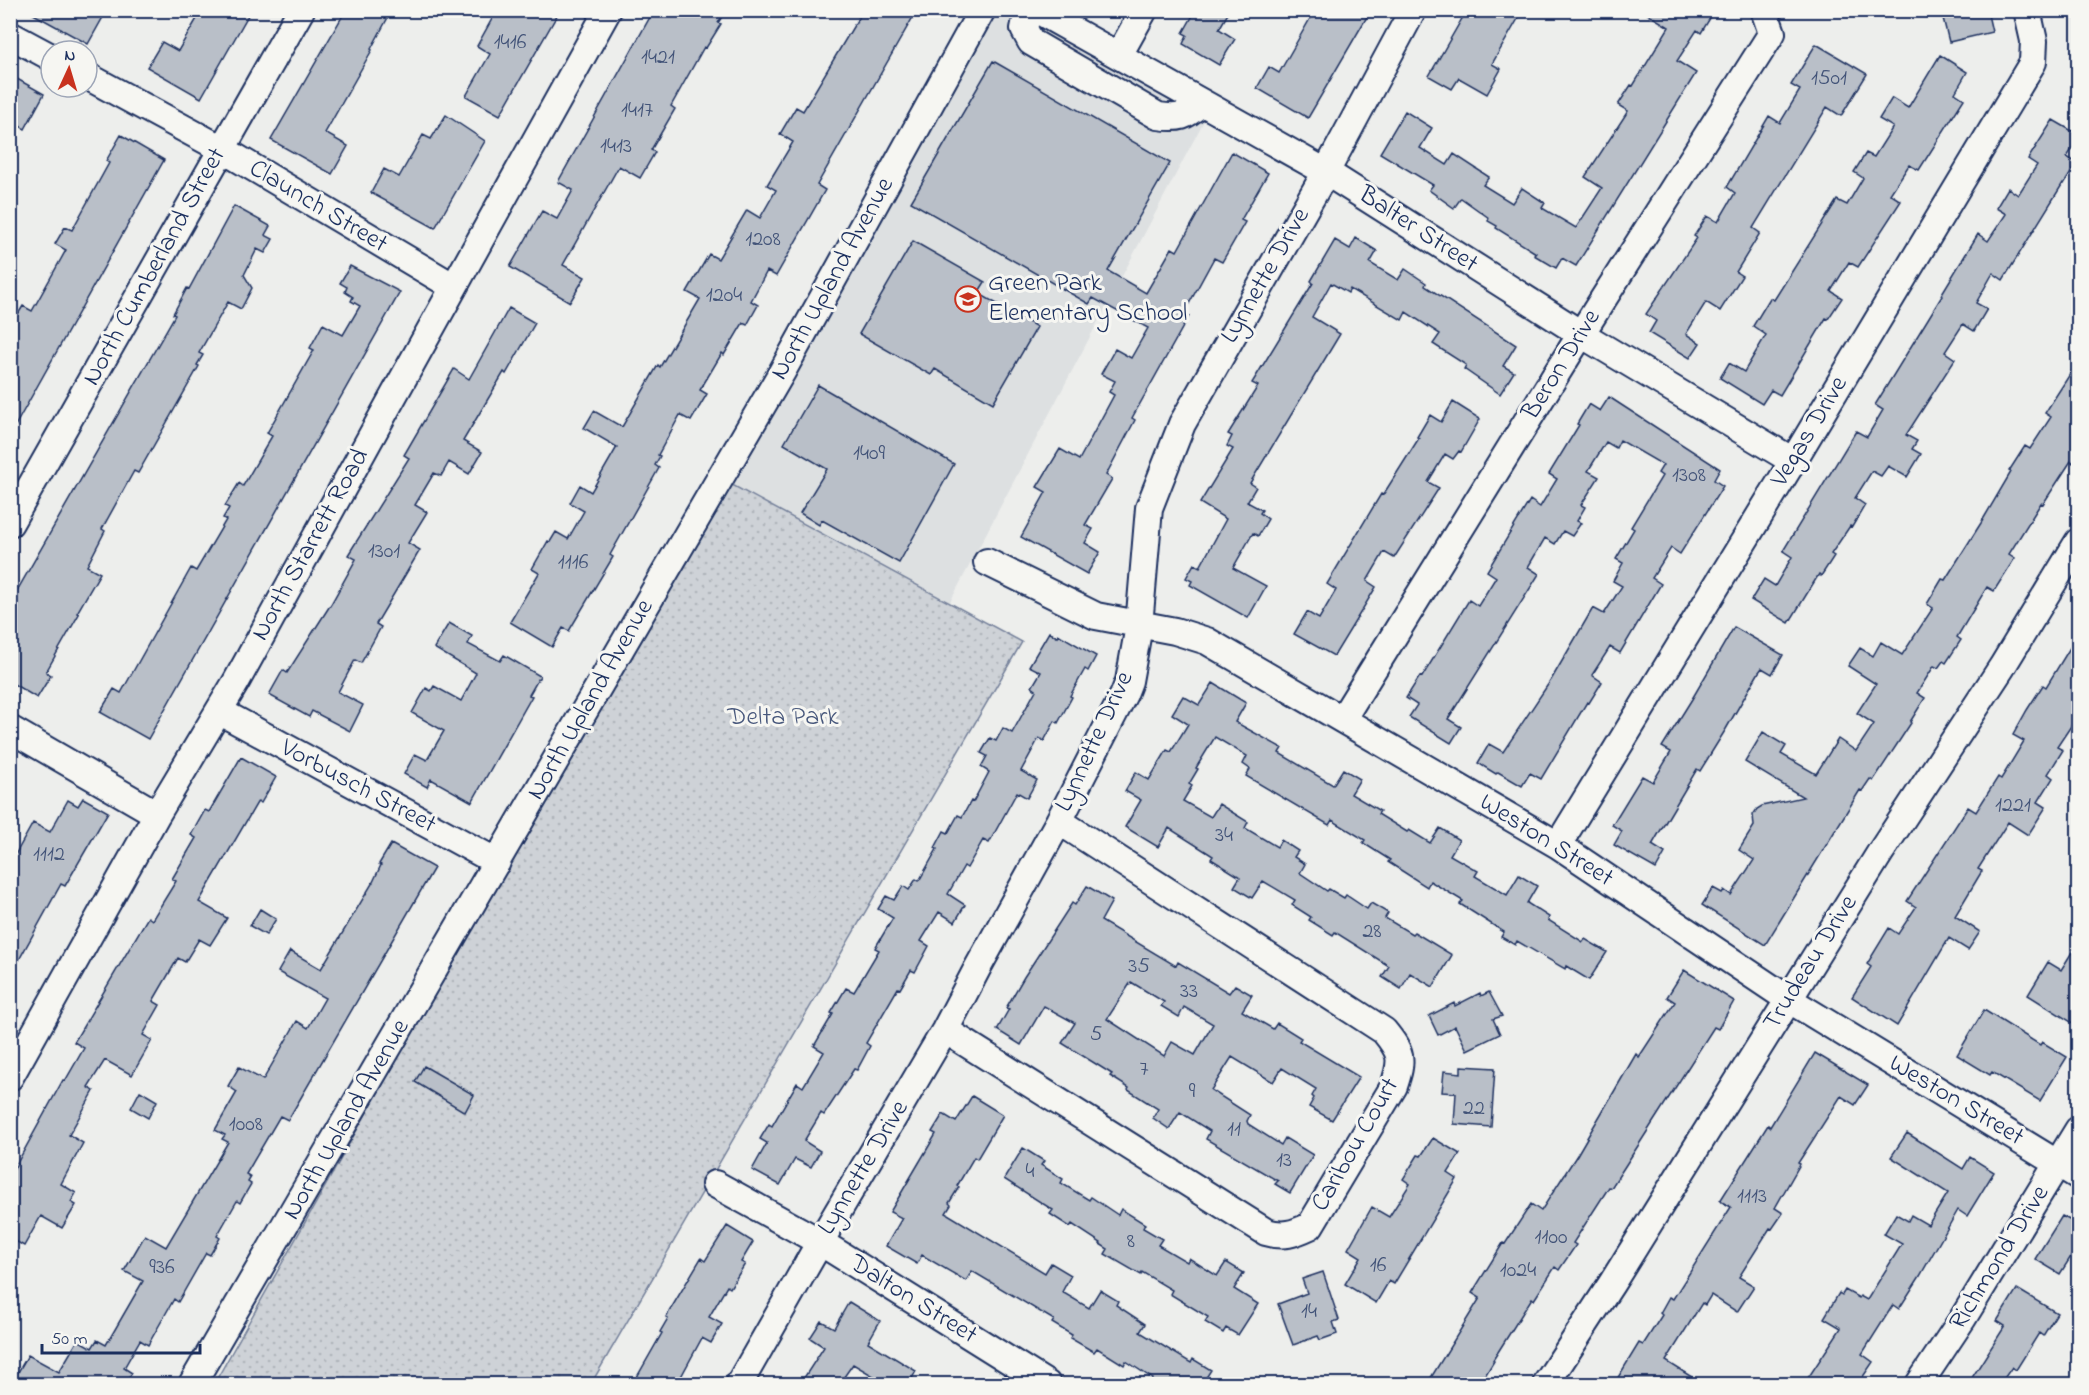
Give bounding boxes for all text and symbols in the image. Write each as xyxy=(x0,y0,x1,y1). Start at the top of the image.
house number: 1416 xyxy=(494,27,527,59)
north arrow xyxy=(39,39,99,99)
house number: 1421 xyxy=(641,42,675,74)
text: N xyxy=(64,44,76,68)
house number: 1501 xyxy=(1811,63,1847,95)
house number: 1417 xyxy=(621,95,653,127)
house number: 1413 xyxy=(600,131,632,163)
street label: North Cumberland Street xyxy=(74,141,237,393)
street label: Claunch Street xyxy=(241,150,395,264)
street label: North Upland Avenue xyxy=(761,170,905,387)
street label: Balter Street xyxy=(1350,176,1486,283)
street label: Lynnette Drive xyxy=(1212,201,1320,351)
house number: 1208 xyxy=(745,224,781,256)
place label: Green Park Elementary School xyxy=(988,265,1187,333)
house number: 1204 xyxy=(706,280,742,312)
school or university icon: Green Park Elementary School xyxy=(953,284,983,314)
street label: Beron Drive xyxy=(1512,302,1611,429)
street label: Vegas Drive xyxy=(1761,369,1858,496)
house number: 1409 xyxy=(853,438,885,470)
street label: North Starrett Road xyxy=(242,442,380,648)
house number: 1308 xyxy=(1672,460,1706,492)
house number: 1301 xyxy=(368,536,400,568)
house number: 1116 xyxy=(558,547,589,579)
street label: North Upland Avenue xyxy=(518,592,664,808)
street label: Lynnette Drive xyxy=(1046,665,1144,819)
park label: Delta Park xyxy=(726,699,839,737)
street label: Vorbusch Street xyxy=(272,730,443,844)
street label: Weston Street xyxy=(1471,785,1621,898)
house number: 1221 xyxy=(1995,790,2031,822)
house number: 34 xyxy=(1215,820,1233,852)
house number: 1112 xyxy=(33,839,65,871)
street label: Trudeau Drive xyxy=(1754,887,1868,1038)
house number: 28 xyxy=(1362,916,1382,948)
house number: 35 xyxy=(1128,951,1150,983)
house number: 33 xyxy=(1180,976,1198,1008)
street label: North Upland Avenue xyxy=(274,1012,420,1228)
house number: 5 xyxy=(1090,1019,1102,1051)
street label: Weston Street xyxy=(1881,1046,2031,1157)
house number: 7 xyxy=(1139,1054,1149,1086)
street label: Caribou Court xyxy=(1302,1071,1410,1219)
house number: 9 xyxy=(1189,1076,1196,1108)
street label: Lynnette Drive xyxy=(809,1093,919,1243)
house number: 22 xyxy=(1463,1093,1485,1125)
house number: 1008 xyxy=(229,1109,263,1141)
house number: 11 xyxy=(1227,1114,1241,1146)
house number: 13 xyxy=(1276,1145,1292,1177)
house number: 4 xyxy=(1025,1156,1035,1188)
street label: Richmond Drive xyxy=(1940,1178,2060,1338)
house number: 1113 xyxy=(1737,1181,1767,1213)
house number: 1100 xyxy=(1534,1222,1568,1254)
house number: 8 xyxy=(1127,1226,1135,1258)
street label: Dalton Street xyxy=(841,1245,985,1355)
house number: 16 xyxy=(1370,1250,1387,1282)
house number: 936 xyxy=(149,1252,175,1284)
house number: 1024 xyxy=(1500,1255,1536,1287)
house number: 14 xyxy=(1301,1296,1317,1328)
scale bar xyxy=(42,1317,200,1355)
text: 50 m xyxy=(51,1327,88,1353)

